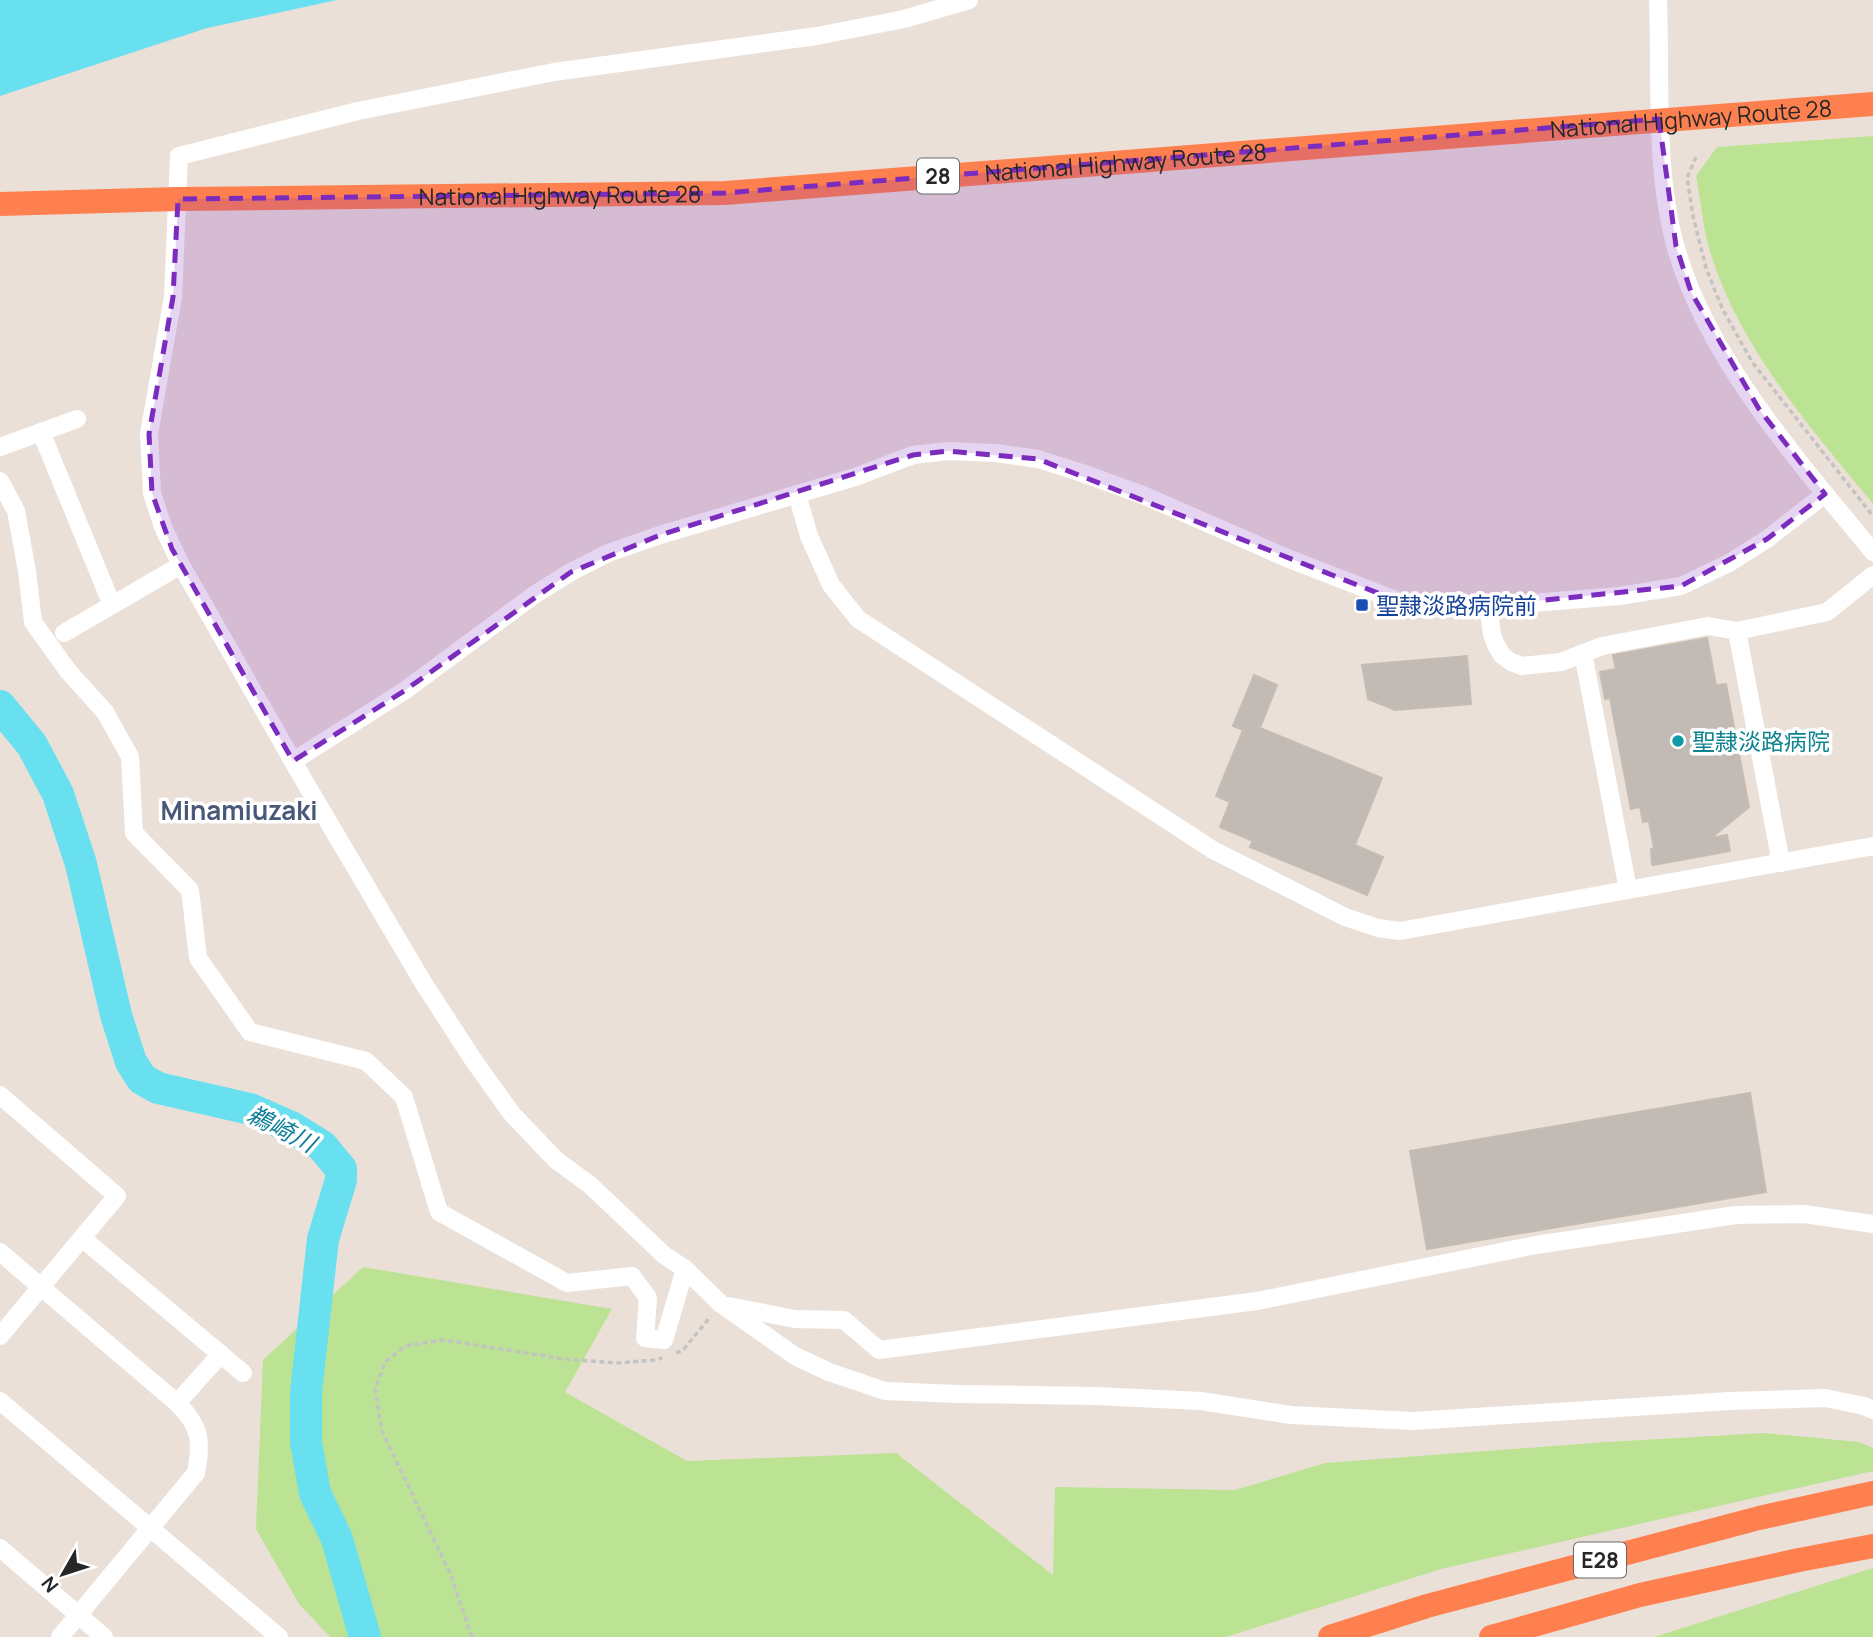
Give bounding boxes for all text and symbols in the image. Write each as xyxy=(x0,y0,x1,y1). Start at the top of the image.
street label: National Highway Route 28 xyxy=(1549,91,1833,145)
street label: National Highway Route 28 xyxy=(984,135,1268,189)
road number: 28 xyxy=(917,158,959,194)
street label: National Highway Route 28 xyxy=(418,177,701,212)
place label: 聖隷淡路病院前 xyxy=(1376,589,1537,621)
marker: 聖隷淡路病院前 xyxy=(1354,597,1370,613)
place label: 聖隷淡路病院 xyxy=(1692,725,1830,757)
marker: 聖隷淡路病院 xyxy=(1670,733,1686,749)
district label: Minamiuzaki xyxy=(160,792,318,828)
water label: 鵜崎川 xyxy=(242,1097,324,1160)
north arrow xyxy=(28,1539,98,1609)
road number: E28 xyxy=(1574,1542,1626,1578)
text: N xyxy=(35,1571,64,1598)

